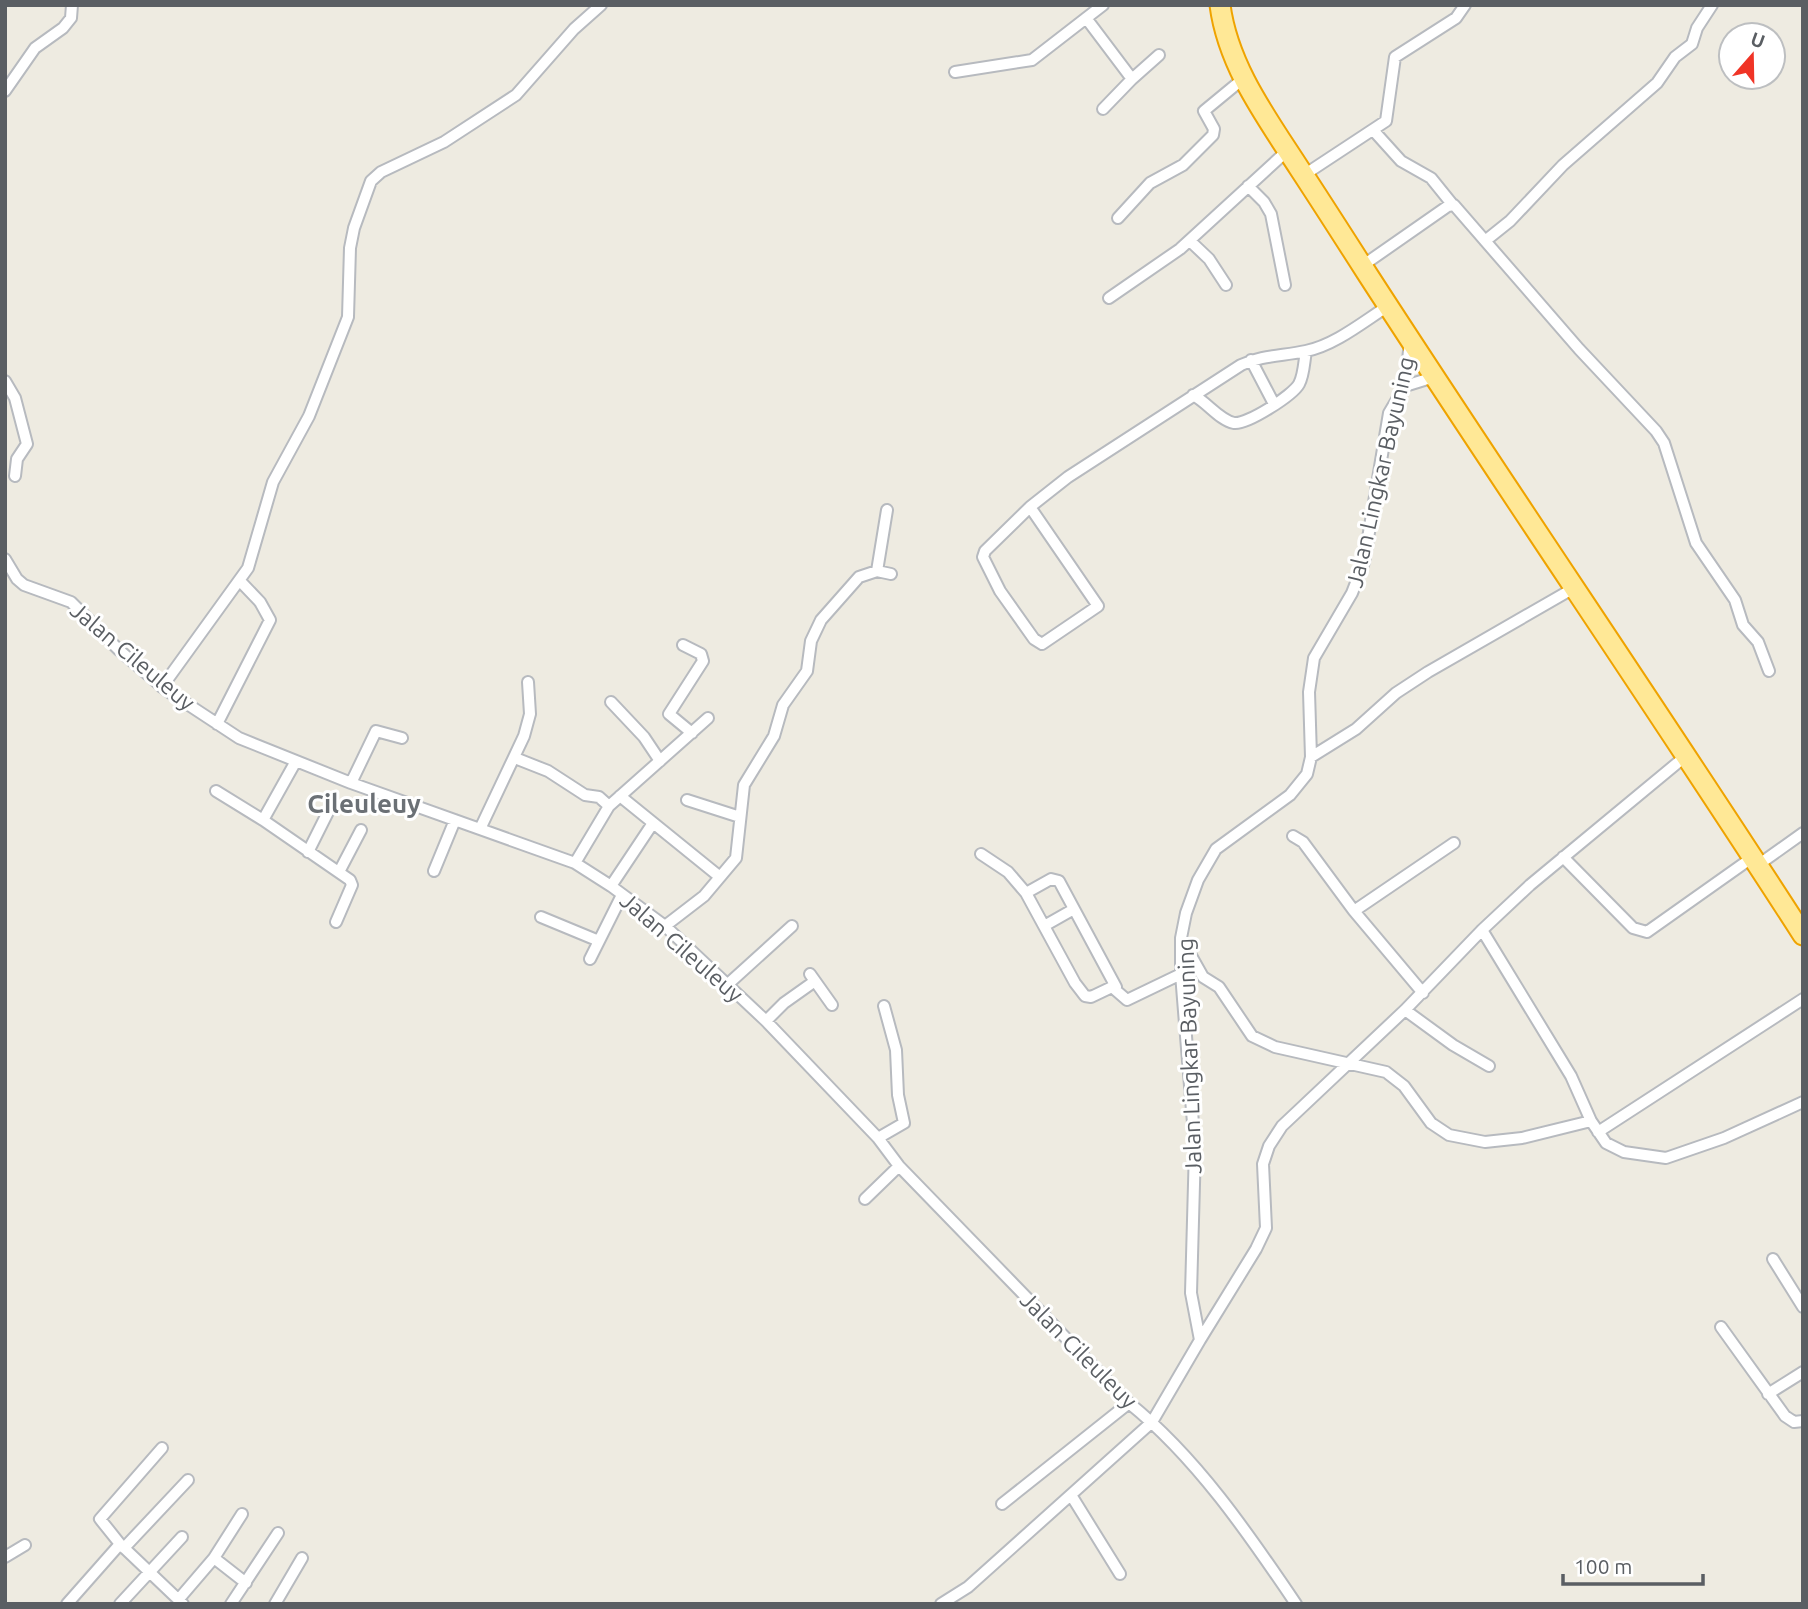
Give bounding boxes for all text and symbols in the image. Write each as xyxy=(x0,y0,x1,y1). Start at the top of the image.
north arrow xyxy=(1717,21,1787,91)
text: U xyxy=(1748,27,1768,53)
street label: Jalan Lingkar Bayuning xyxy=(1341,354,1419,590)
street label: Jalan Cileuleuy xyxy=(66,597,200,715)
district label: Cileuleuy xyxy=(307,789,421,818)
street label: Jalan Cileuleuy xyxy=(616,887,748,1007)
street label: Jalan Lingkar Bayuning xyxy=(1172,938,1206,1174)
street label: Jalan Cileuleuy xyxy=(1016,1287,1142,1413)
scale bar xyxy=(1563,1542,1703,1586)
text: 100 m xyxy=(1574,1554,1632,1578)

